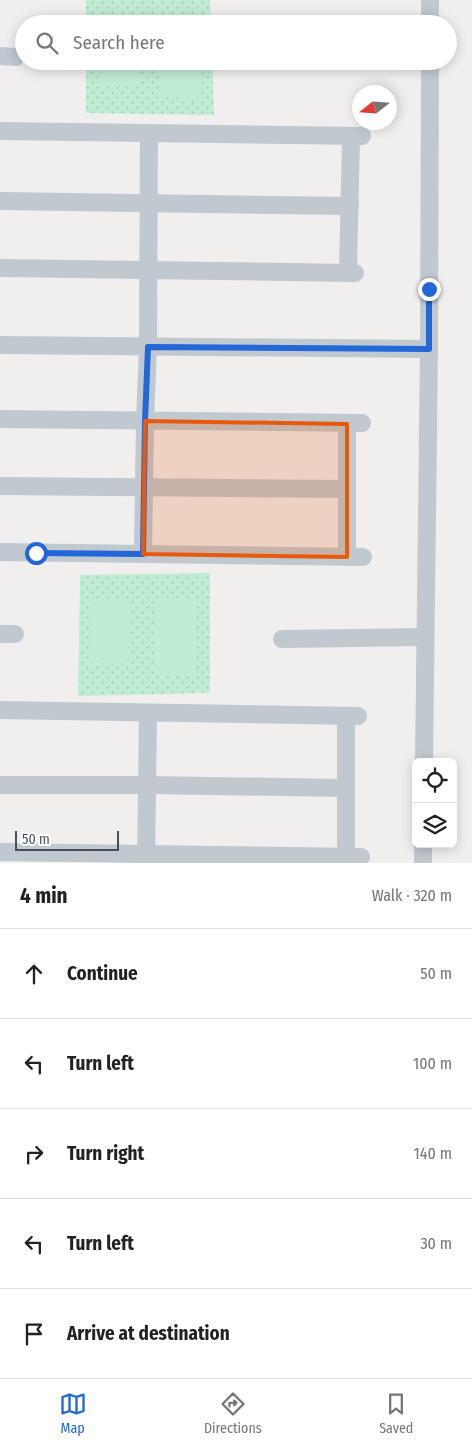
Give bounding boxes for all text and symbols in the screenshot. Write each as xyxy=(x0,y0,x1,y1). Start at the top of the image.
search box xyxy=(15,15,457,70)
icon: search xyxy=(33,29,61,57)
text: Search here xyxy=(73,31,165,54)
north arrow xyxy=(352,85,397,130)
route end xyxy=(418,278,441,301)
route start xyxy=(25,542,48,565)
map controls xyxy=(412,758,457,848)
button: locate xyxy=(412,758,457,803)
button: layers xyxy=(412,803,457,848)
scale bar xyxy=(15,828,119,851)
text: 50 m xyxy=(22,831,50,848)
text: 4 min xyxy=(20,883,68,909)
text: Walk · 320 m xyxy=(372,886,452,905)
icon: ahead xyxy=(20,960,48,988)
text: Continue xyxy=(67,962,138,985)
text: 50 m xyxy=(420,964,452,983)
icon: left xyxy=(20,1050,48,1078)
text: Turn left xyxy=(67,1052,134,1075)
text: 100 m xyxy=(413,1054,452,1073)
icon: right xyxy=(20,1140,48,1168)
text: Turn right xyxy=(67,1142,144,1165)
text: 140 m xyxy=(414,1144,452,1163)
icon: left xyxy=(20,1230,48,1258)
text: Turn left xyxy=(67,1232,134,1255)
text: 30 m xyxy=(420,1234,452,1253)
icon: arrive xyxy=(20,1320,48,1348)
text: Arrive at destination xyxy=(67,1322,230,1345)
tab: Map xyxy=(59,1390,87,1437)
tab: Directions xyxy=(204,1390,262,1437)
tab: Saved xyxy=(379,1390,413,1437)

